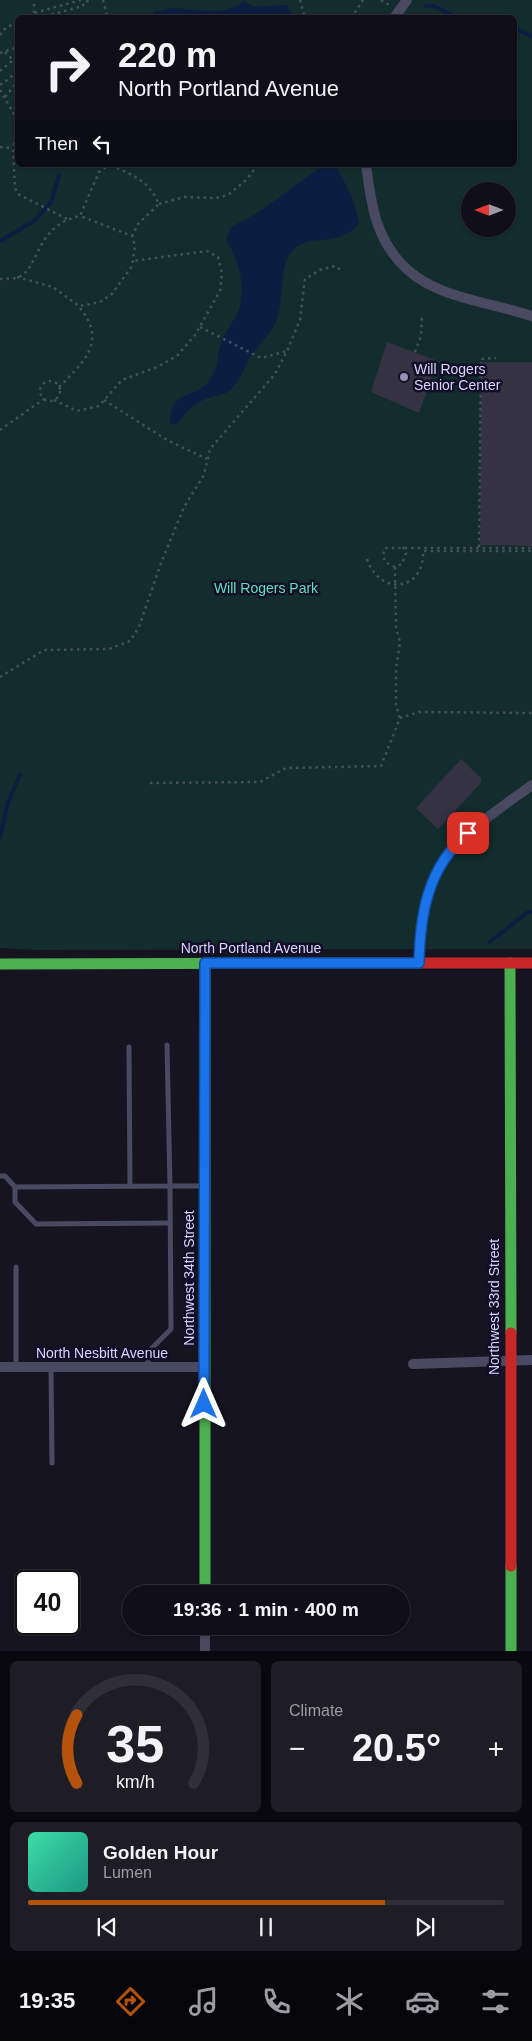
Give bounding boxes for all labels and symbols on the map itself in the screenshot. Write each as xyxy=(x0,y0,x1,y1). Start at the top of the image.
north arrow xyxy=(461,182,516,238)
place label: Will Rogers Senior Center xyxy=(414,361,501,393)
marker: Will Rogers Senior Center xyxy=(398,371,410,383)
park label: Will Rogers Park xyxy=(214,580,319,596)
pin xyxy=(447,812,489,854)
street label: North Portland Avenue xyxy=(181,940,322,956)
street label: Northwest 34th Street xyxy=(181,1210,197,1346)
street label: Northwest 33rd Street xyxy=(486,1239,502,1375)
street label: North Nesbitt Avenue xyxy=(36,1345,168,1361)
position arrow xyxy=(177,1377,229,1429)
speed limit sign: 40 xyxy=(15,1570,80,1635)

